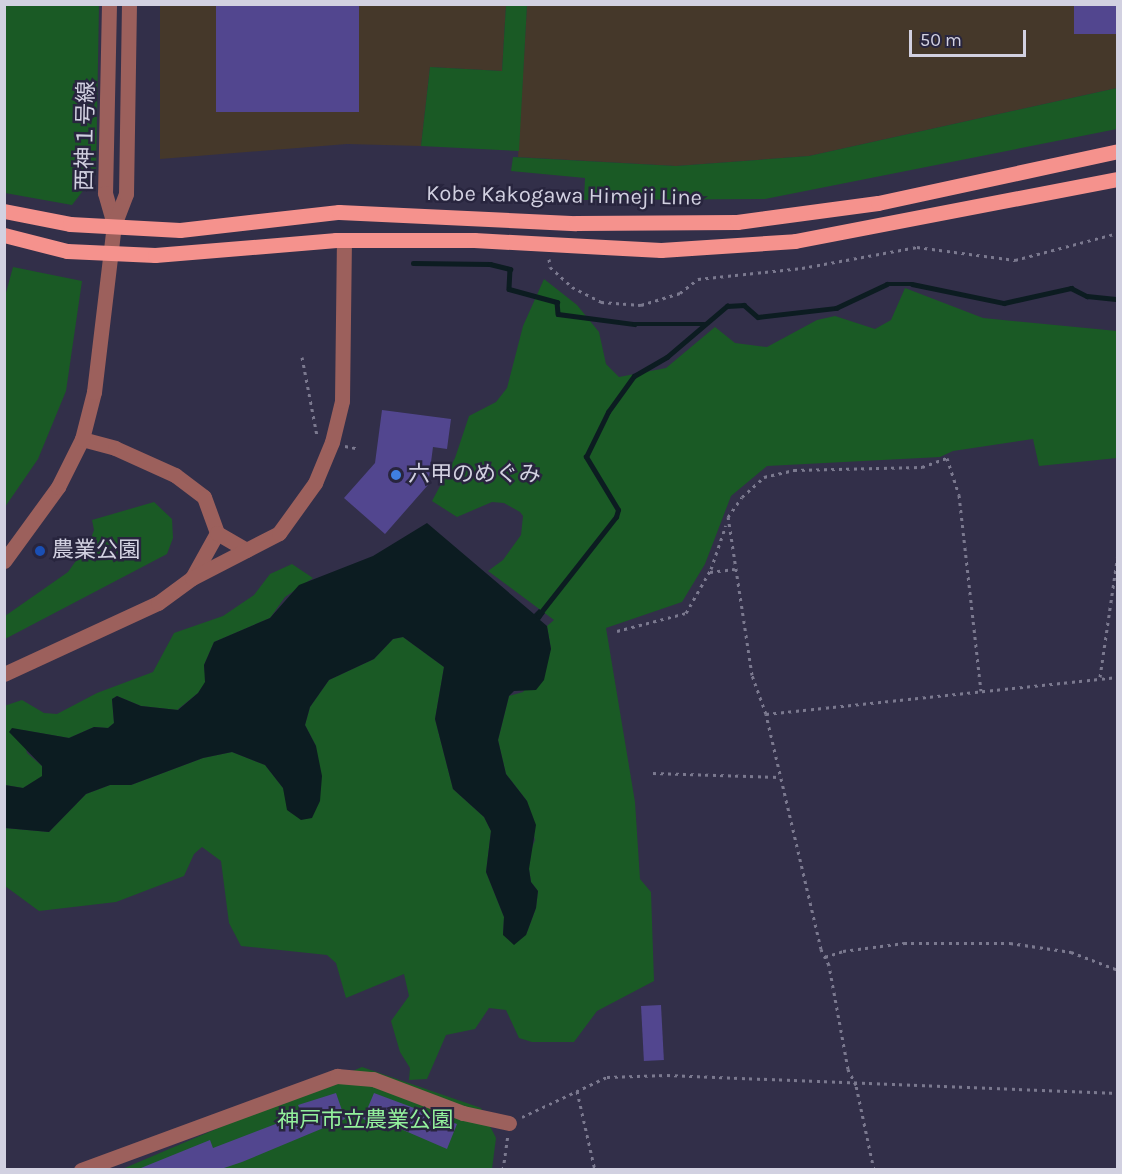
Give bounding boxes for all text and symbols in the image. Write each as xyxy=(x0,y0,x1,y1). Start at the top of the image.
scale bar xyxy=(912,18,1029,56)
text: 50 m xyxy=(920,29,962,51)
street label: 西神１号線 xyxy=(72,81,100,191)
street label: Kobe Kakogawa Himeji Line xyxy=(426,180,702,212)
place label: 六甲のめぐみ xyxy=(408,462,540,488)
marker: 六甲のめぐみ xyxy=(389,468,403,482)
place label: 農業公園 xyxy=(52,538,140,564)
marker: 農業公園 xyxy=(33,544,47,558)
park label: 神戸市立農業公園 xyxy=(277,1108,453,1134)

